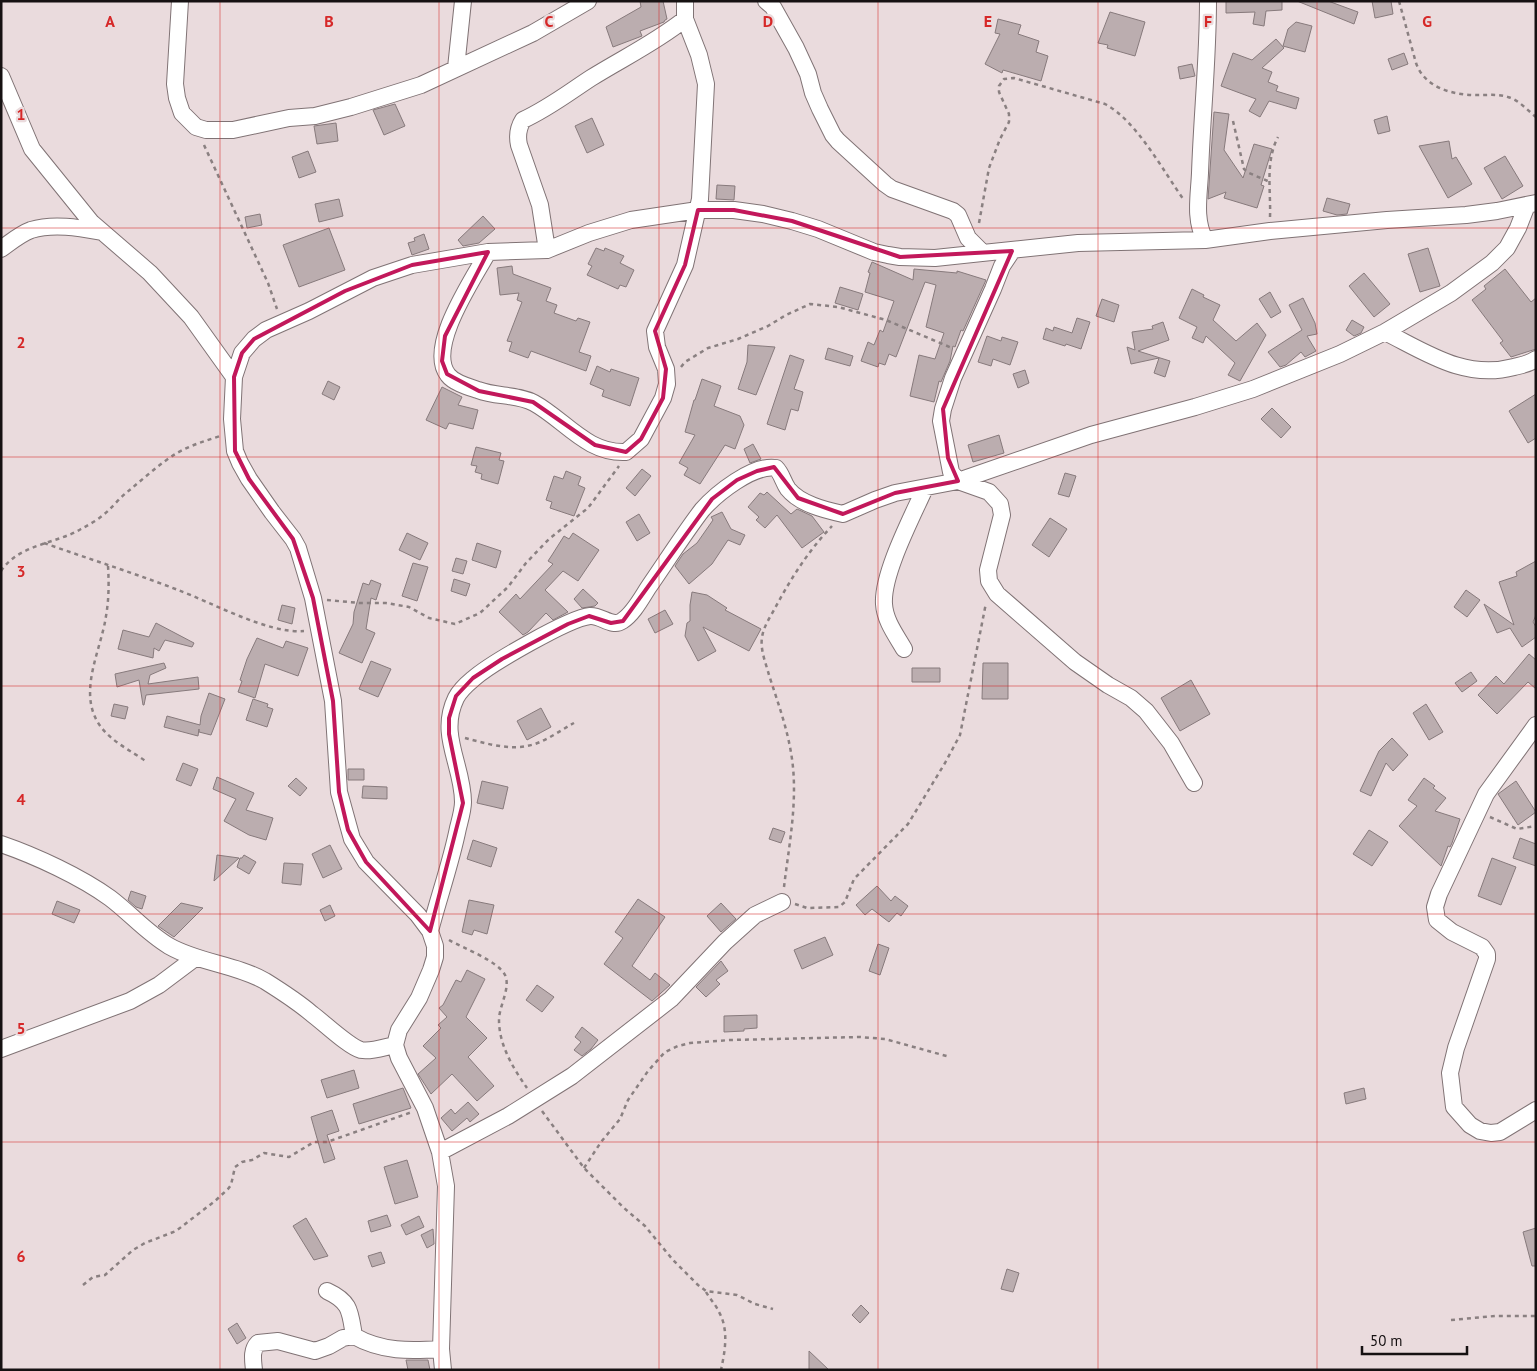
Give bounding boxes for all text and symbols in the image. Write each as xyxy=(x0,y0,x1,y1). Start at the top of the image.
text: A xyxy=(105,11,115,31)
text: B xyxy=(324,11,334,31)
text: C xyxy=(545,11,554,31)
text: D xyxy=(763,11,773,31)
text: E xyxy=(984,11,992,31)
text: F xyxy=(1204,11,1212,31)
text: G xyxy=(1422,11,1432,31)
text: 1 xyxy=(16,104,26,124)
text: 2 xyxy=(16,332,26,352)
text: 3 xyxy=(16,561,26,581)
text: 4 xyxy=(16,789,26,809)
text: 5 xyxy=(16,1018,26,1038)
text: 6 xyxy=(16,1246,26,1266)
scale bar xyxy=(1362,1324,1467,1356)
text: 50 m xyxy=(1370,1331,1403,1350)

